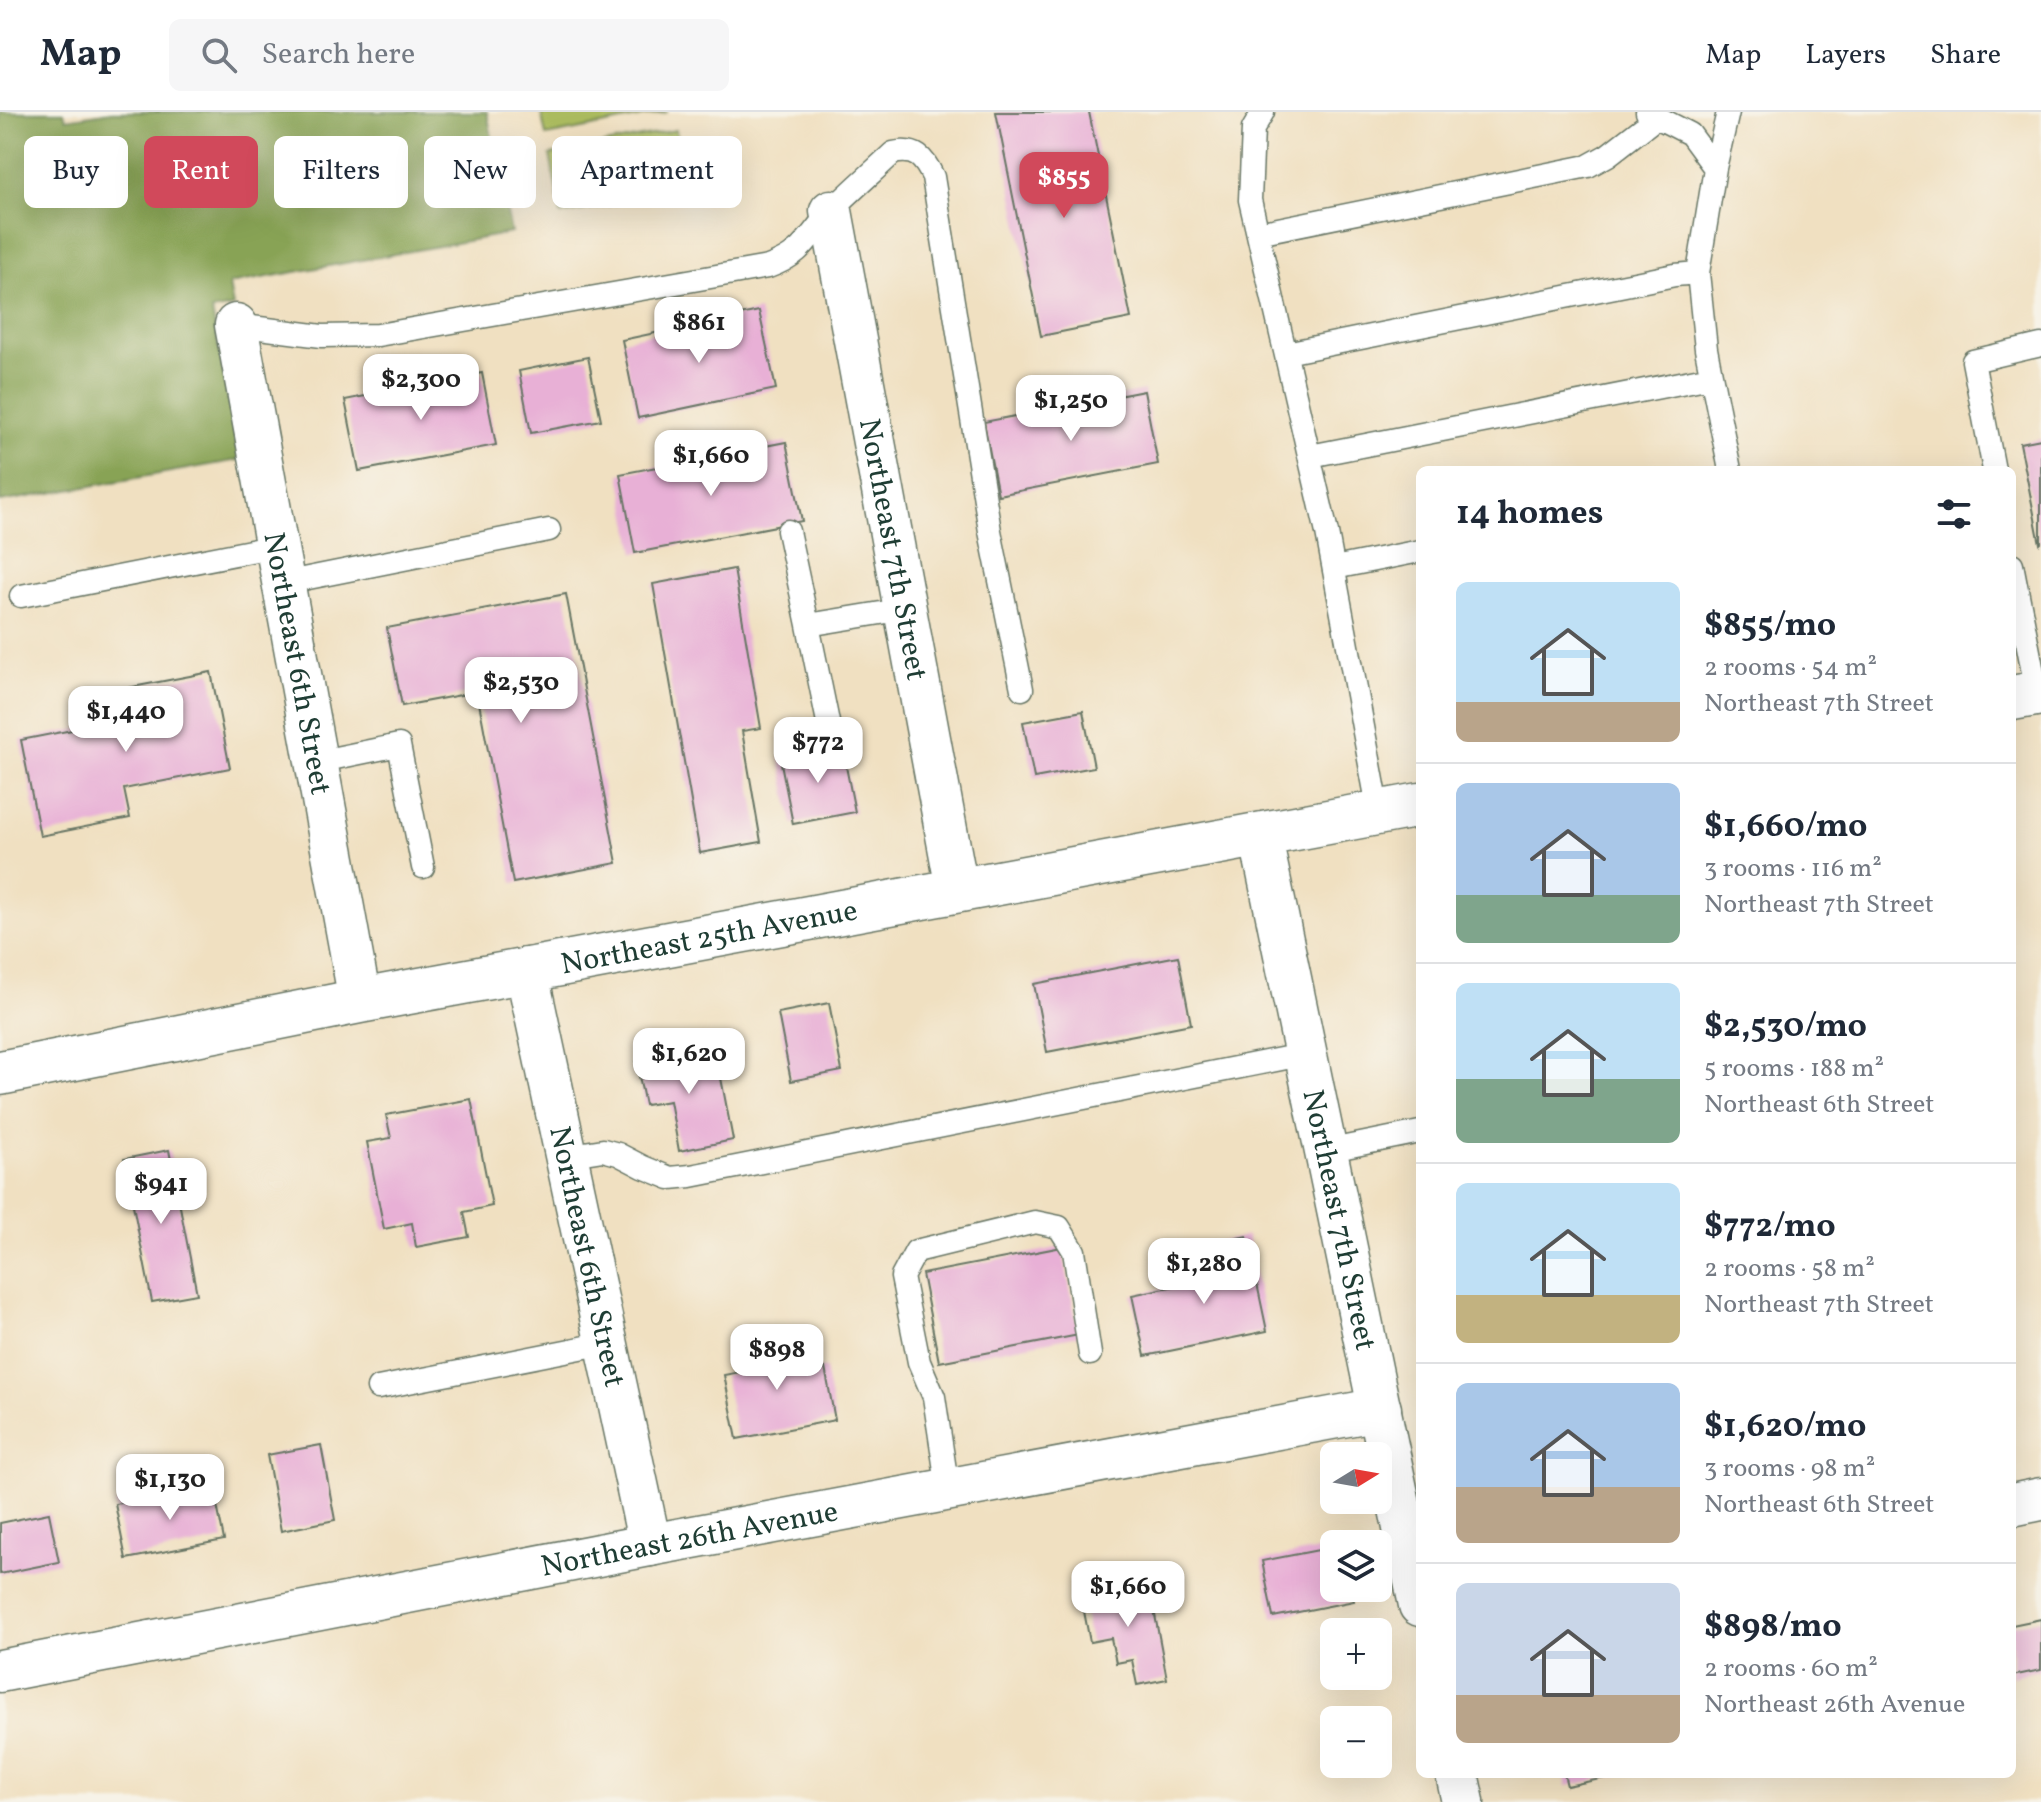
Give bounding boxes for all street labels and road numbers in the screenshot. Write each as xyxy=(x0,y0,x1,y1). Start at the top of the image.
street label: Northeast 7th Street xyxy=(847,415,937,684)
street label: Northeast 6th Street xyxy=(251,529,341,798)
street label: Northeast 25th Avenue xyxy=(558,890,861,986)
street label: Northeast 7th Street xyxy=(1291,1086,1386,1354)
street label: Northeast 6th Street xyxy=(537,1122,634,1391)
street label: Northeast 26th Avenue xyxy=(537,1491,842,1589)

